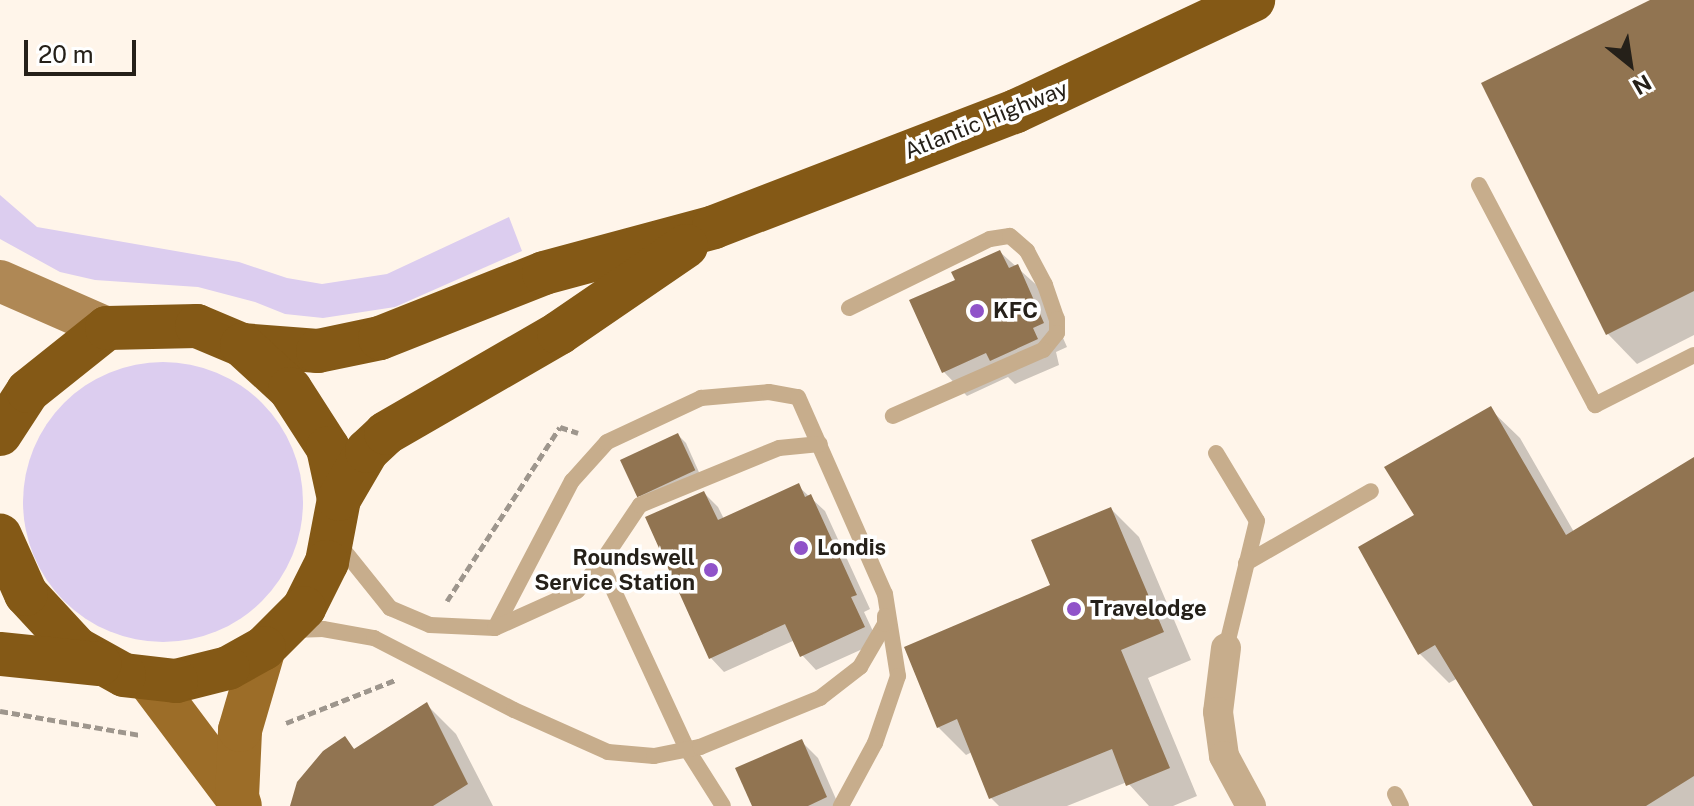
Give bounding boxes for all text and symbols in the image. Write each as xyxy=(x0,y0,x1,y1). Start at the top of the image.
scale bar xyxy=(28,24,140,74)
north arrow xyxy=(1590,24,1670,104)
text: 20 m xyxy=(38,40,94,68)
text: N xyxy=(1628,69,1656,100)
street label: Atlantic Highway xyxy=(900,75,1072,165)
place label: KFC xyxy=(993,298,1038,324)
marker: KFC xyxy=(968,302,986,320)
place label: Londis xyxy=(817,535,886,561)
marker: Londis xyxy=(792,539,810,557)
place label: Roundswell Service Station xyxy=(534,544,695,596)
marker: Roundswell Service Station xyxy=(702,561,720,579)
place label: Travelodge xyxy=(1090,596,1207,622)
marker: Travelodge xyxy=(1065,600,1083,618)

